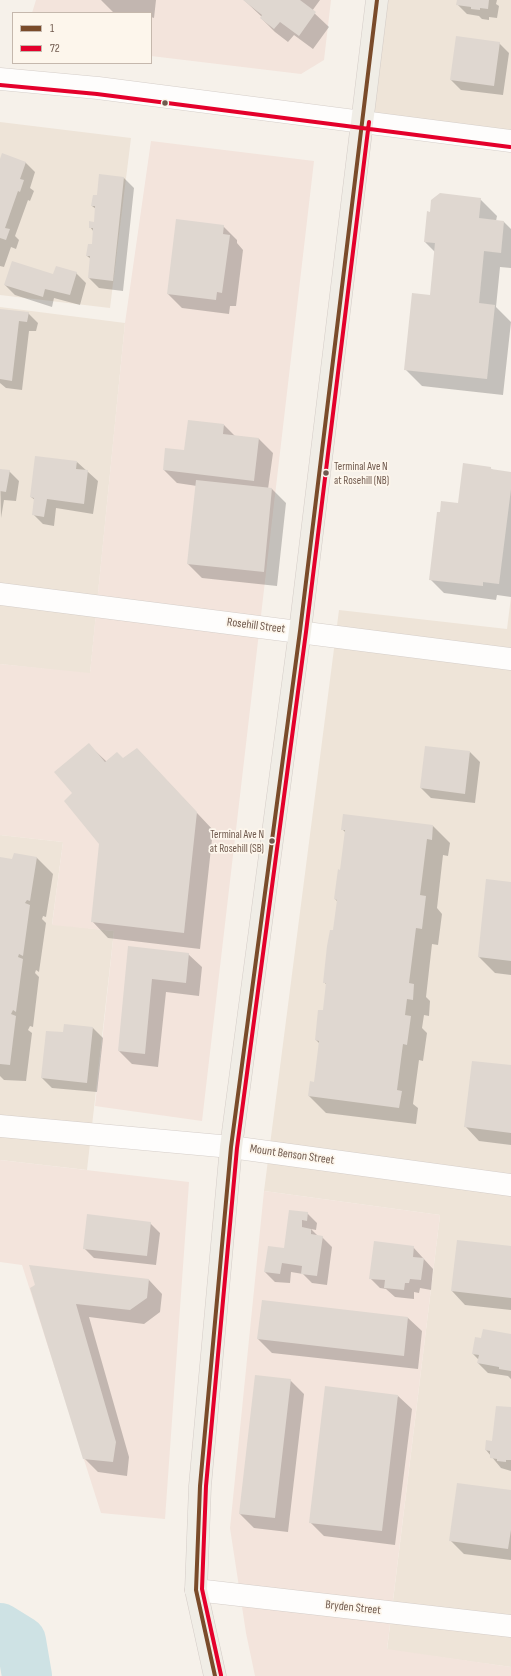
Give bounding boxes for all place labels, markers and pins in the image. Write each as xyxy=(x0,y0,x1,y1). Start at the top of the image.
unlabelled marker xyxy=(160,98,170,108)
place label: Terminal Ave N at Rosehill (NB) xyxy=(334,460,389,486)
marker: Terminal Ave N at Rosehill (NB) xyxy=(321,468,331,478)
place label: Terminal Ave N at Rosehill (SB) xyxy=(210,828,264,854)
marker: Terminal Ave N at Rosehill (SB) xyxy=(267,836,277,846)

